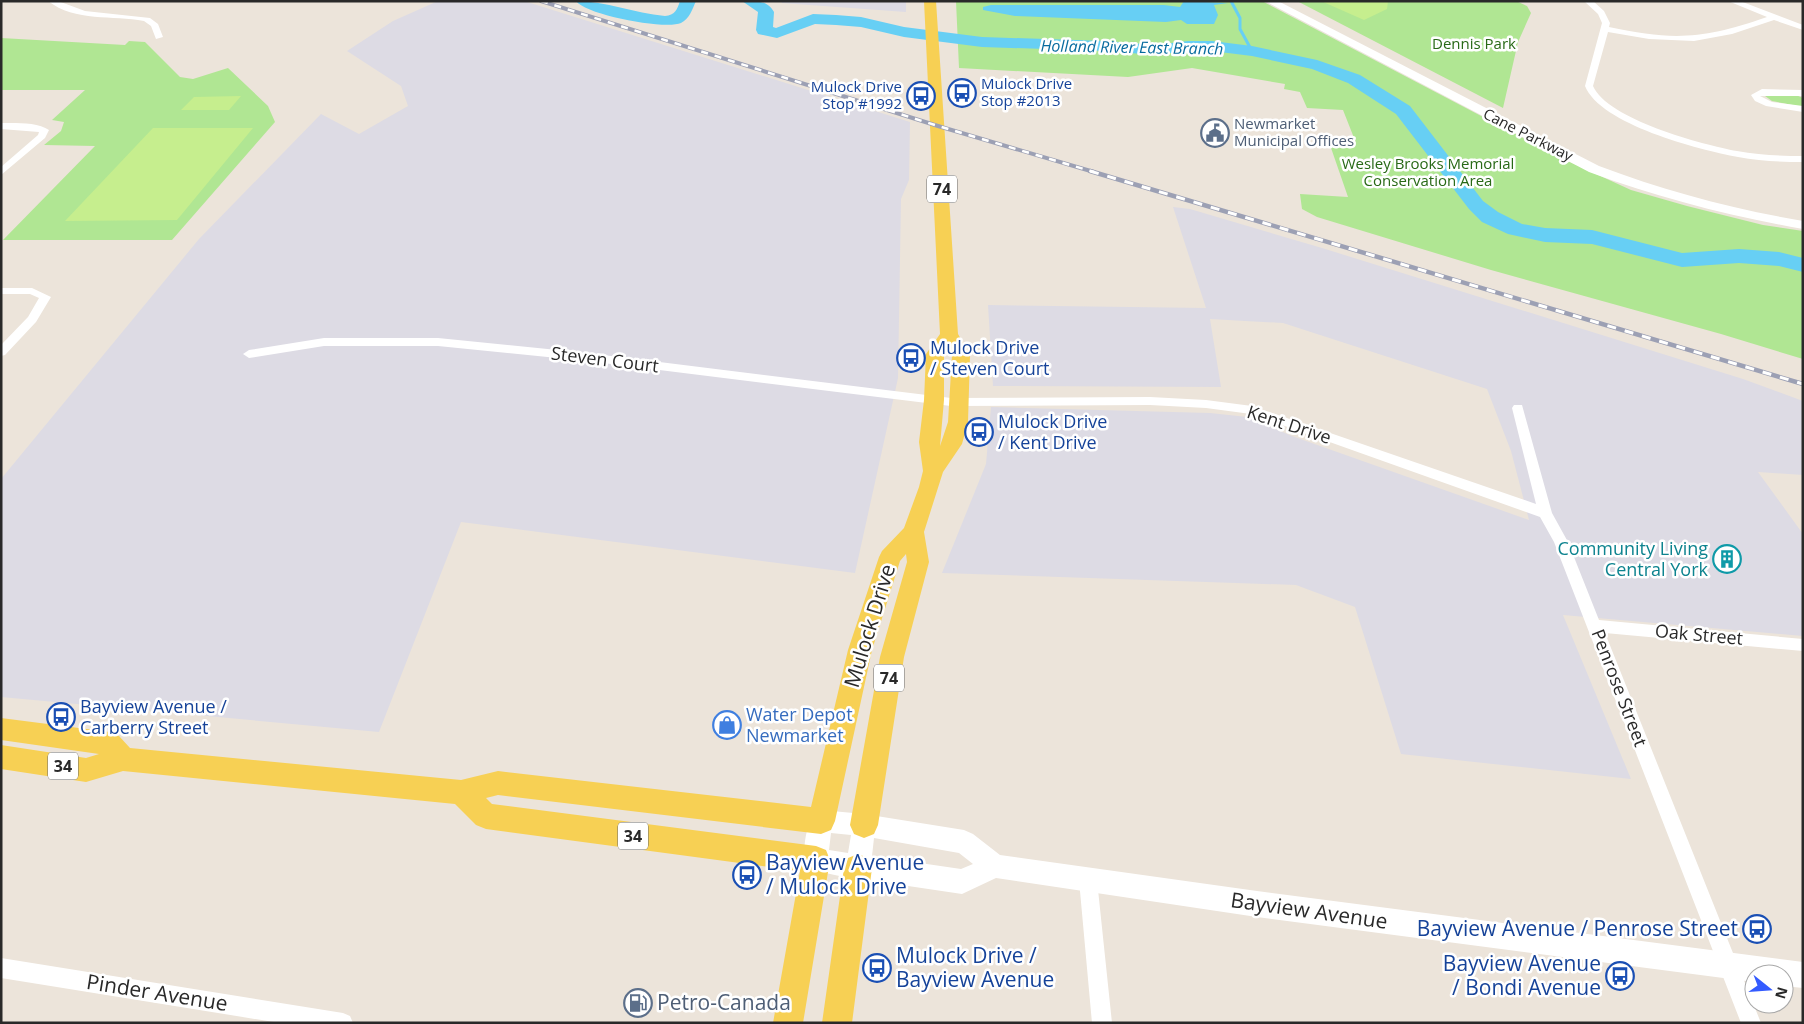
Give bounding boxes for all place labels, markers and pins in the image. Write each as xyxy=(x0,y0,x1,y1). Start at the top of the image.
place label: Mulock Drive Stop #2013 xyxy=(981,73,1072,110)
place label: Mulock Drive Stop #1992 xyxy=(811,76,902,113)
bus stop icon: Mulock Drive Stop #2013 xyxy=(947,78,977,108)
bus stop icon: Mulock Drive Stop #1992 xyxy=(906,81,936,111)
place label: Newmarket Municipal Offices xyxy=(1234,113,1354,150)
public building icon: Newmarket Municipal Offices xyxy=(1200,118,1230,148)
place label: Mulock Drive / Steven Court xyxy=(930,335,1049,380)
bus stop icon: Mulock Drive / Steven Court xyxy=(896,343,926,373)
place label: Mulock Drive / Kent Drive xyxy=(998,409,1107,454)
bus stop icon: Mulock Drive / Kent Drive xyxy=(964,417,994,447)
place label: Community Living Central York xyxy=(1557,536,1709,581)
building icon: Community Living Central York xyxy=(1712,544,1742,574)
place label: Bayview Avenue / Carberry Street xyxy=(80,694,227,739)
bus stop icon: Bayview Avenue / Carberry Street xyxy=(46,702,76,732)
place label: Water Depot Newmarket xyxy=(746,702,853,747)
shop icon: Water Depot Newmarket xyxy=(712,710,742,740)
place label: Bayview Avenue / Mulock Drive xyxy=(766,848,924,900)
bus stop icon: Bayview Avenue / Mulock Drive xyxy=(732,860,762,890)
place label: Bayview Avenue / Penrose Street xyxy=(1417,914,1738,942)
bus stop icon: Bayview Avenue / Penrose Street xyxy=(1742,914,1772,944)
place label: Mulock Drive / Bayview Avenue xyxy=(896,941,1054,993)
place label: Bayview Avenue / Bondi Avenue xyxy=(1443,949,1601,1001)
bus stop icon: Mulock Drive / Bayview Avenue xyxy=(862,953,892,983)
bus stop icon: Bayview Avenue / Bondi Avenue xyxy=(1605,961,1635,991)
fuel station icon: Petro-Canada xyxy=(623,988,653,1018)
place label: Petro-Canada xyxy=(657,988,791,1016)

